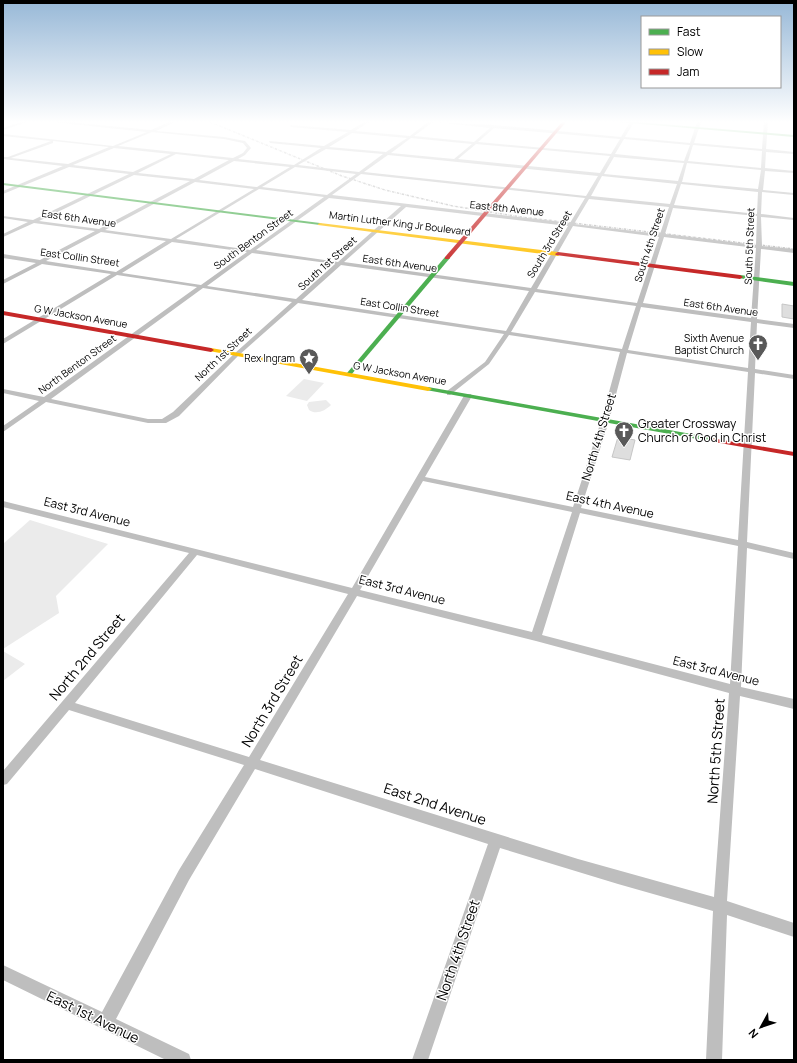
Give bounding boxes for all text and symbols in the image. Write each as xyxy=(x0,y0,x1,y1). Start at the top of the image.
legend xyxy=(641,16,781,88)
text: Fast xyxy=(677,23,701,40)
text: Slow xyxy=(677,43,703,60)
text: Jam xyxy=(677,63,699,80)
street label: East 8th Avenue xyxy=(469,197,545,219)
street label: South Benton Street xyxy=(211,205,295,273)
street label: East 6th Avenue xyxy=(41,206,117,230)
street label: South 4th Street xyxy=(630,206,668,284)
street label: Martin Luther King Jr Boulevard xyxy=(328,207,472,239)
street label: South 5th Street xyxy=(741,207,757,285)
street label: South 3rd Street xyxy=(523,208,575,280)
street label: South 1st Street xyxy=(295,233,359,293)
street label: East Collin Street xyxy=(39,245,121,269)
street label: East 6th Avenue xyxy=(362,251,438,275)
street label: East Collin Street xyxy=(359,294,441,320)
street label: East 6th Avenue xyxy=(683,295,759,319)
street label: G W Jackson Avenue xyxy=(33,301,129,331)
street label: North 1st Street xyxy=(192,324,254,384)
street label: North Benton Street xyxy=(35,331,119,397)
place label: Sixth Avenue Baptist Church xyxy=(675,331,744,357)
church icon: Sixth Avenue Baptist Church xyxy=(747,333,769,361)
place icon: Rex Ingram xyxy=(298,347,320,375)
place label: Rex Ingram xyxy=(244,351,295,365)
street label: G W Jackson Avenue xyxy=(352,358,448,388)
street label: North 4th Street xyxy=(577,391,620,483)
place label: Greater Crossway Church of God in Christ xyxy=(638,415,767,446)
church icon: Greater Crossway Church of God in Christ xyxy=(613,420,635,448)
street label: East 4th Avenue xyxy=(565,487,656,522)
street label: East 3rd Avenue xyxy=(42,493,132,530)
street label: East 3rd Avenue xyxy=(357,571,447,608)
street label: North 2nd Street xyxy=(45,609,129,704)
street label: North 3rd Street xyxy=(237,651,307,750)
street label: East 3rd Avenue xyxy=(671,652,761,689)
street label: North 5th Street xyxy=(702,697,729,804)
street label: East 2nd Avenue xyxy=(381,778,489,829)
street label: North 4th Street xyxy=(431,896,484,1003)
street label: East 1st Avenue xyxy=(44,986,143,1047)
north arrow xyxy=(741,1007,781,1047)
text: N xyxy=(745,1026,761,1042)

